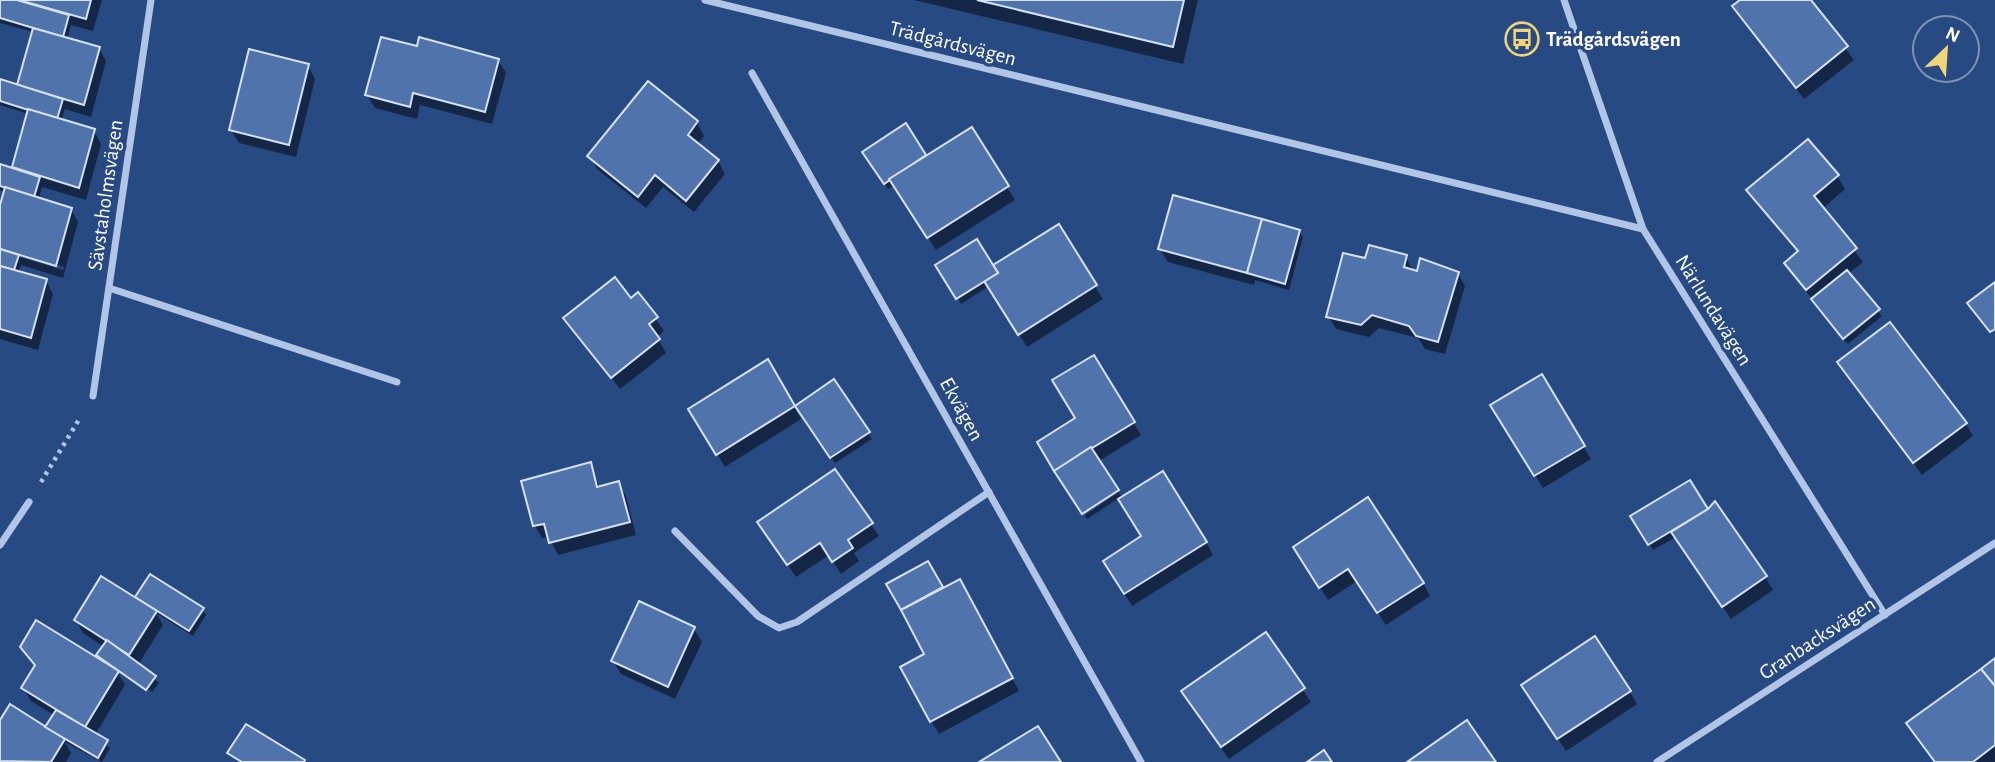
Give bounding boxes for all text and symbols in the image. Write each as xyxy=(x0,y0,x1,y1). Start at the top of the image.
north arrow xyxy=(1911,14,1981,84)
street label: Trädgårdsvägen xyxy=(887,18,1018,69)
bus stop icon: Trädgårdsvägen xyxy=(1503,20,1541,58)
text: N xyxy=(1943,24,1963,46)
place label: Trädgårdsvägen xyxy=(1546,29,1681,50)
street label: Sävstaholmsvägen xyxy=(85,118,126,272)
street label: Närlundavägen xyxy=(1671,251,1756,369)
street label: Ekvägen xyxy=(936,374,987,444)
street label: Granbacksvägen xyxy=(1755,593,1879,684)

